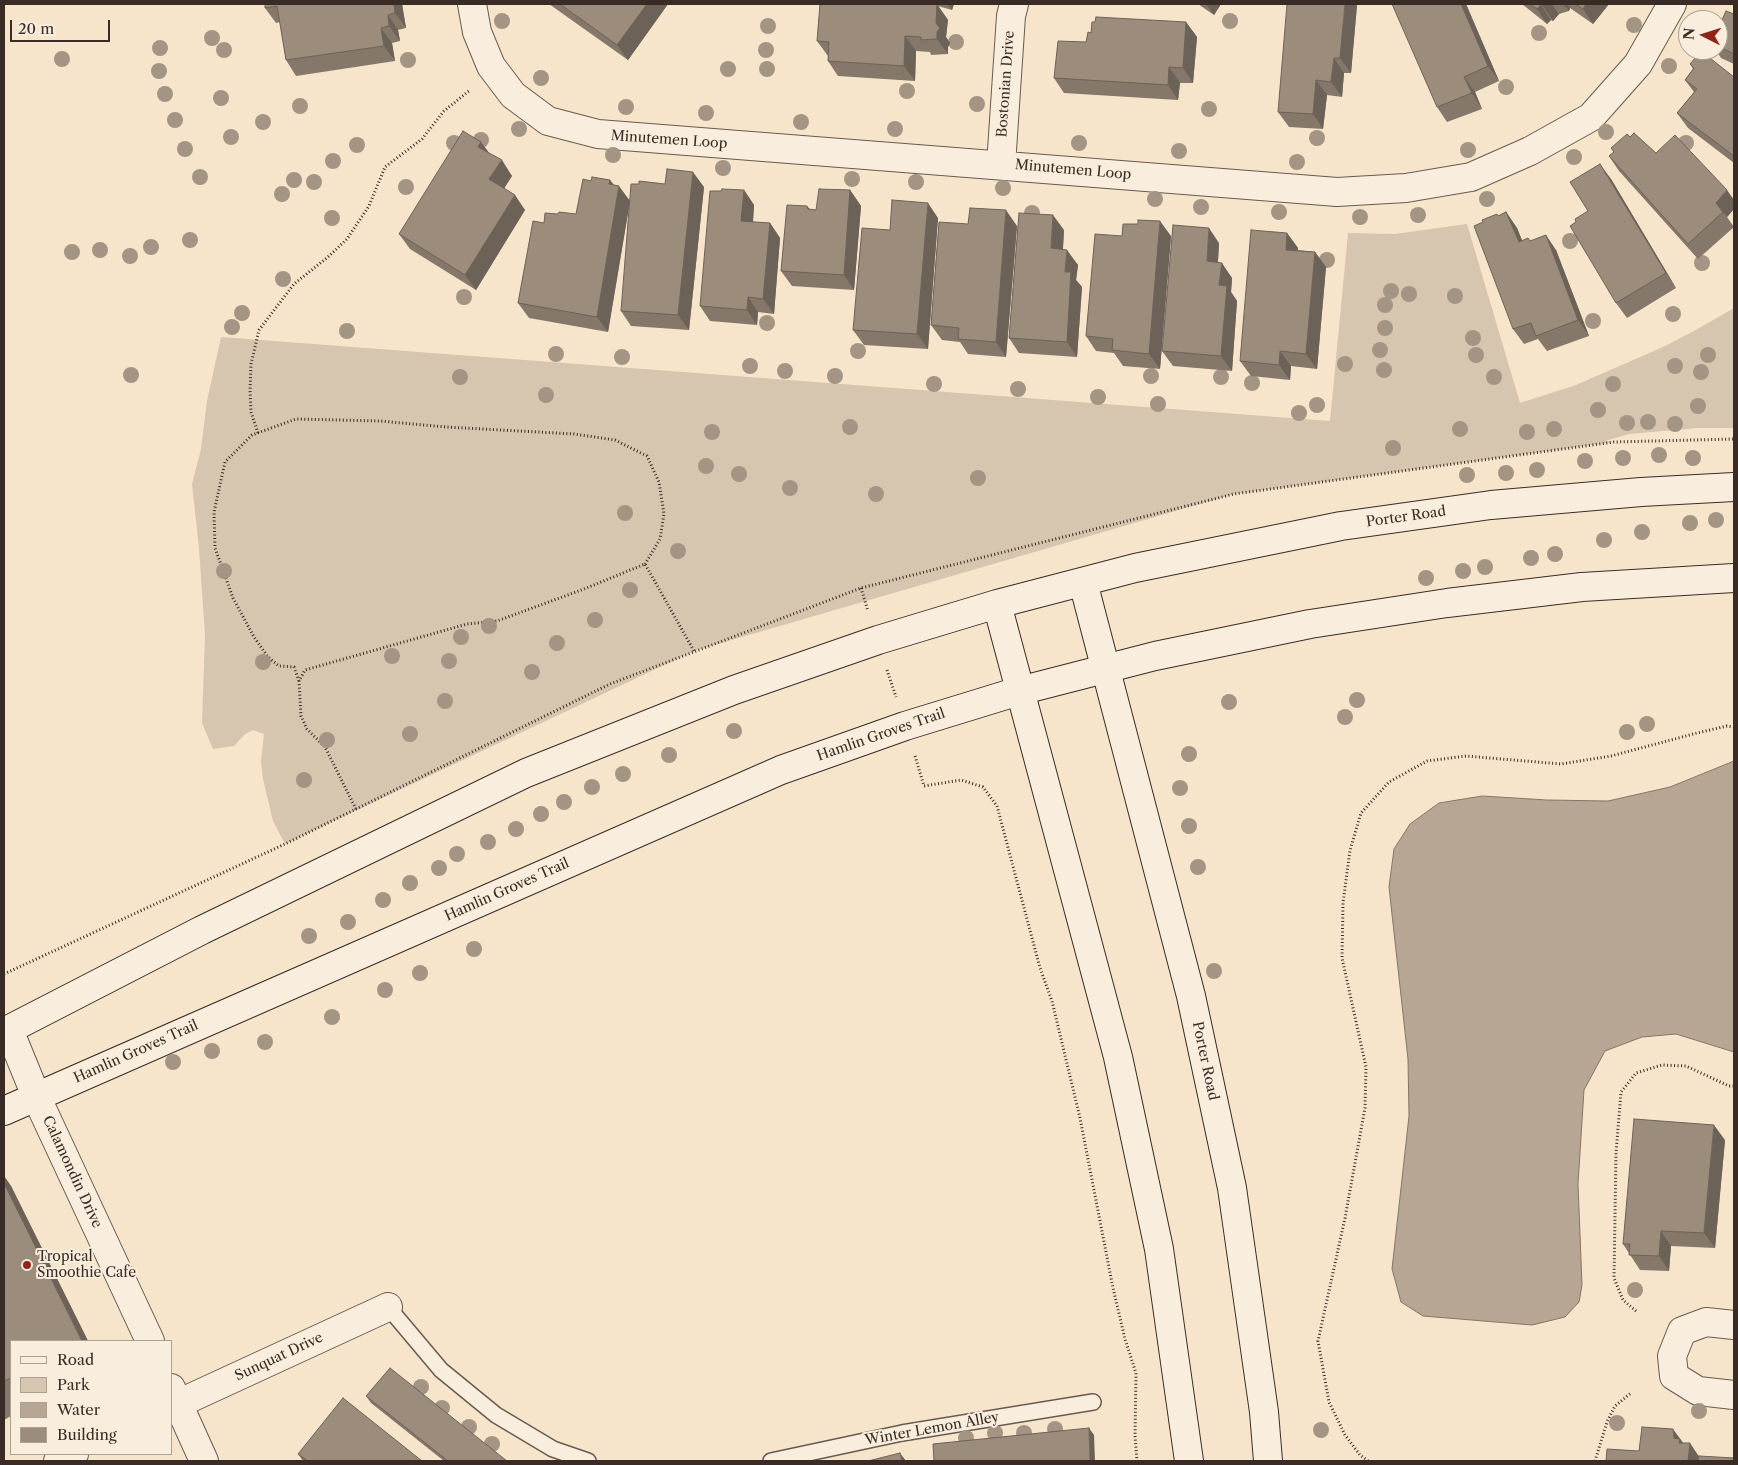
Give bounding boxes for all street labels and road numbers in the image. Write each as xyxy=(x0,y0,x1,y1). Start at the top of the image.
street label: Bostonian Drive xyxy=(994,30,1018,138)
street label: Minutemen Loop xyxy=(610,128,728,152)
street label: Minutemen Loop xyxy=(1014,157,1132,183)
street label: Porter Road xyxy=(1365,503,1447,531)
street label: Hamlin Groves Trail xyxy=(815,705,947,765)
street label: Hamlin Groves Trail xyxy=(442,855,572,925)
street label: Hamlin Groves Trail xyxy=(71,1017,201,1087)
street label: Porter Road xyxy=(1188,1020,1222,1102)
street label: Calamondin Drive xyxy=(39,1113,105,1231)
street label: Sunquat Drive xyxy=(232,1329,326,1385)
street label: Winter Lemon Alley xyxy=(864,1409,1000,1449)

